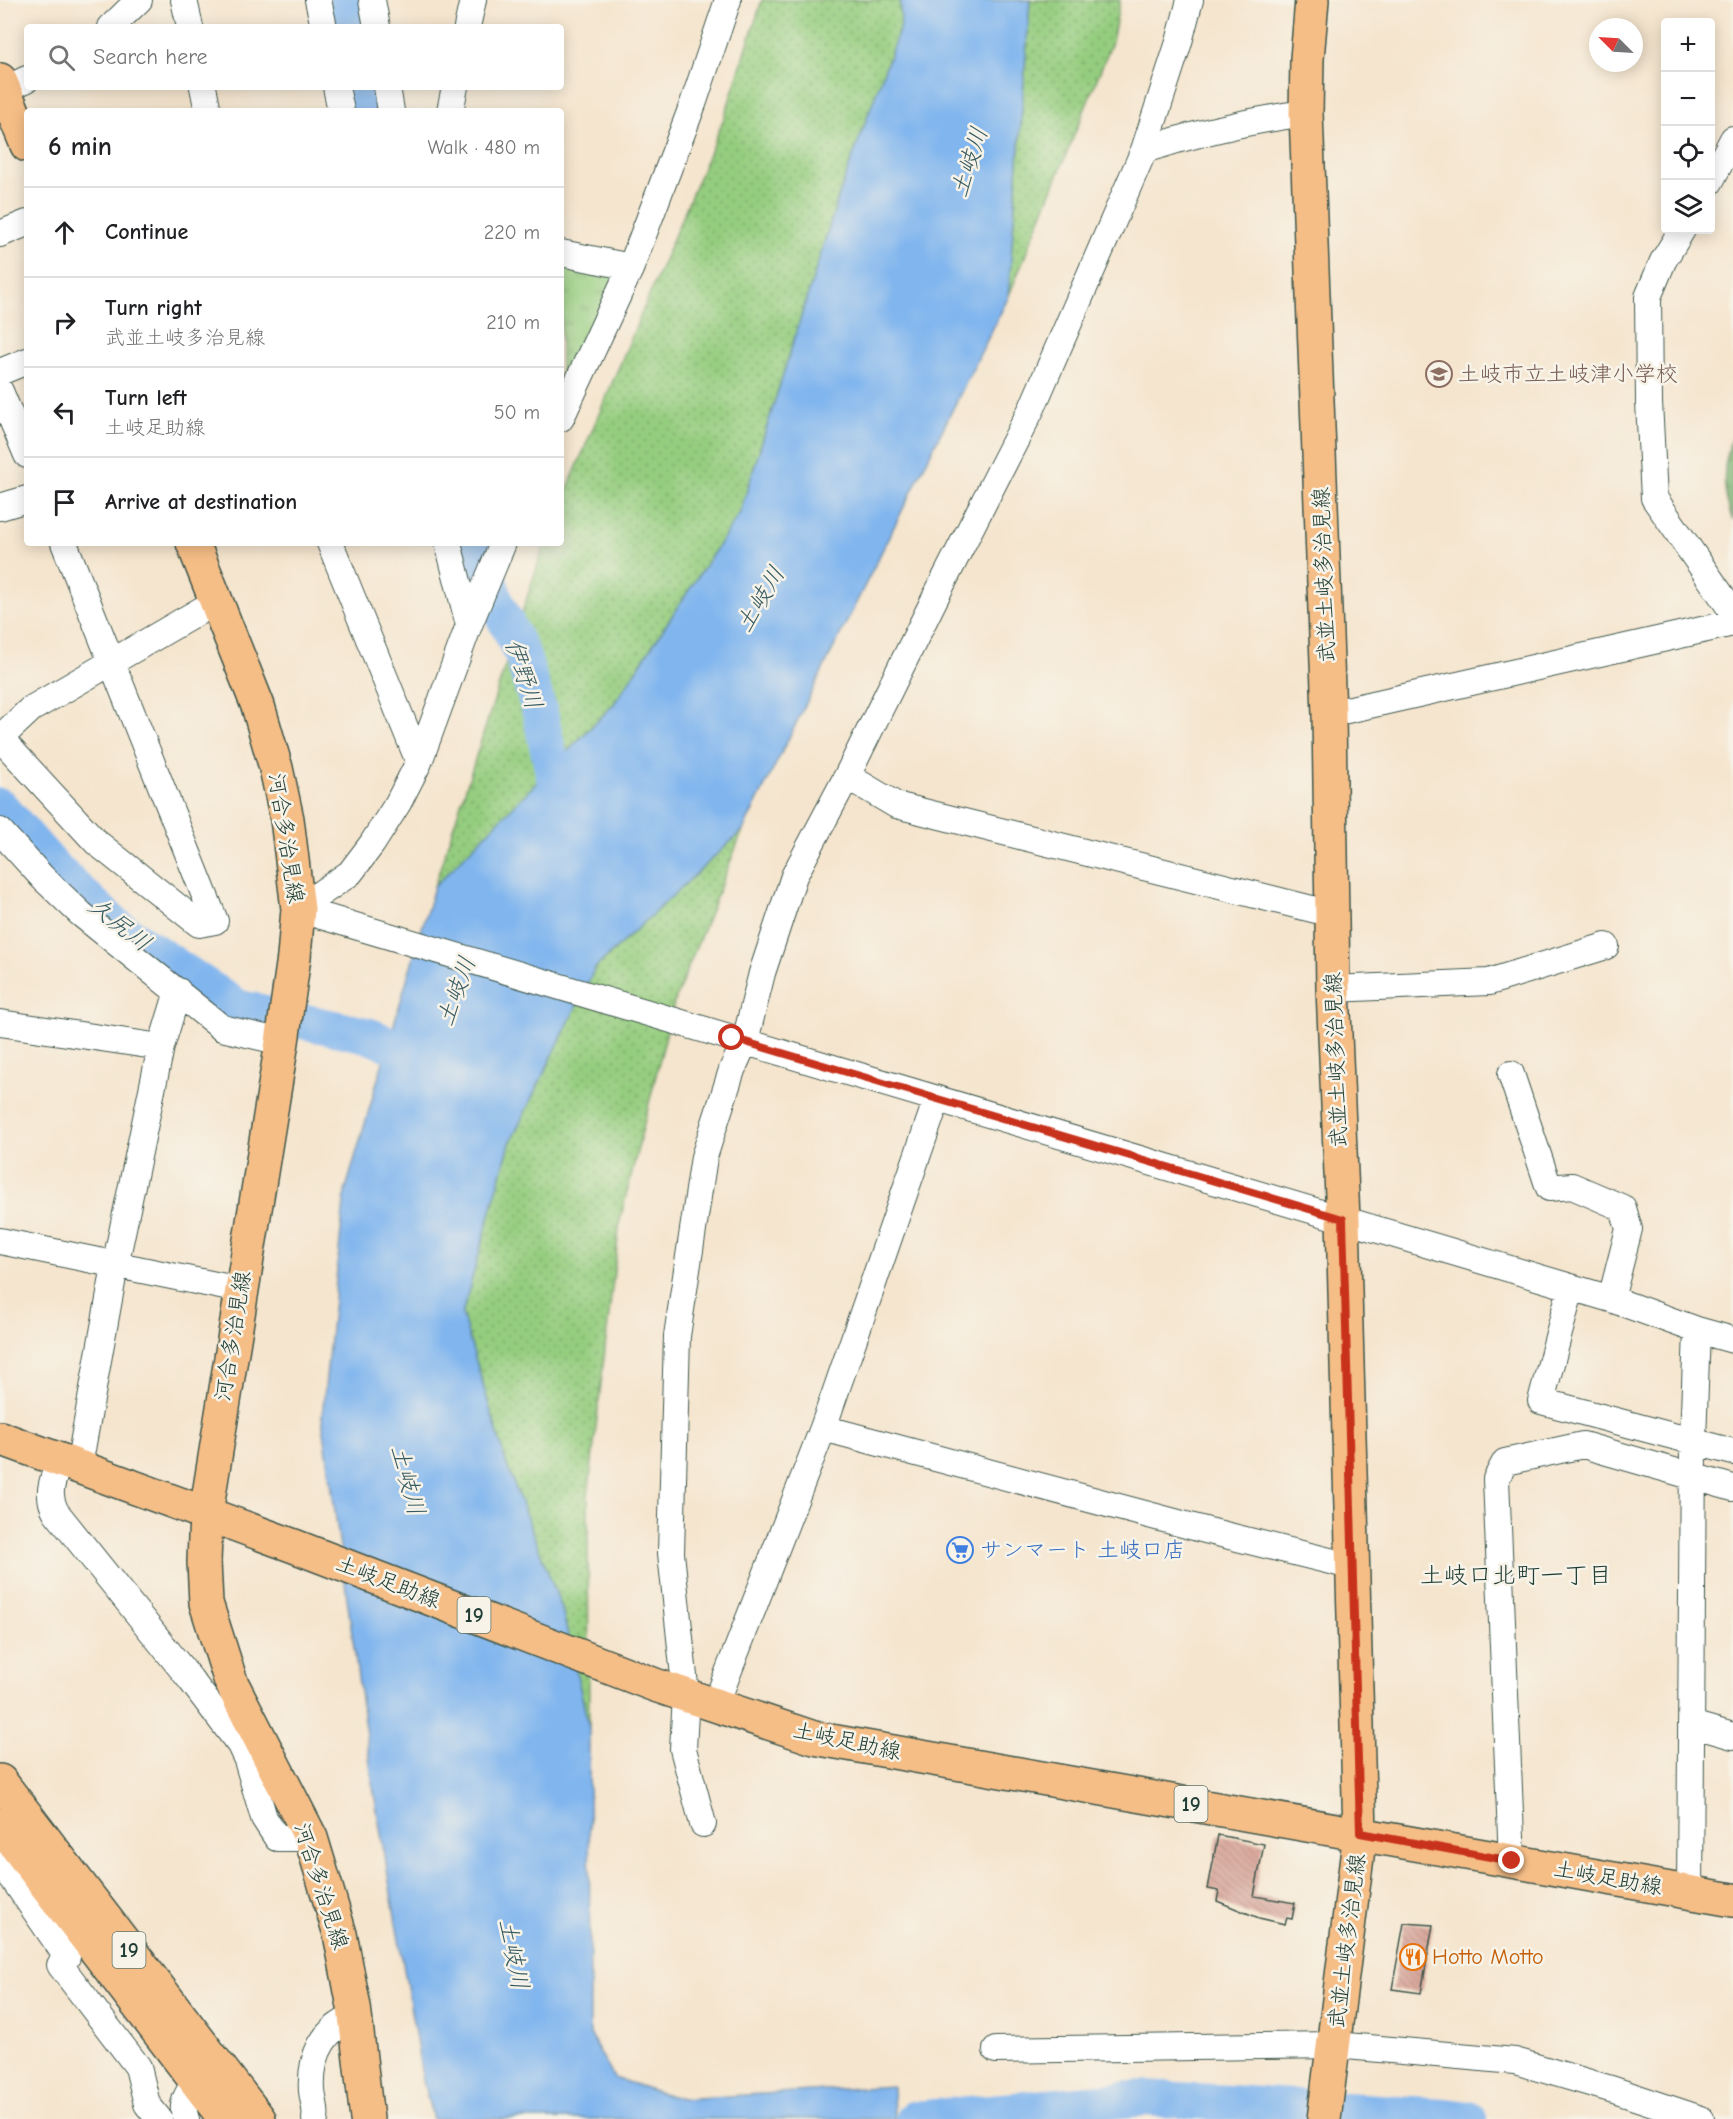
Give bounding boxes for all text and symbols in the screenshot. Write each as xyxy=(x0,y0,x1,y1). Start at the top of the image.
north arrow xyxy=(1589,18,1643,72)
map controls xyxy=(1661,18,1715,234)
button: + xyxy=(1661,18,1715,72)
search box xyxy=(24,24,564,90)
icon: search xyxy=(45,41,78,74)
text: Search here xyxy=(93,44,208,70)
button: − xyxy=(1661,72,1715,126)
water label: 土岐川 xyxy=(945,123,993,201)
button: locate xyxy=(1661,126,1715,180)
text: 6 min xyxy=(48,132,112,162)
text: Walk · 480 m xyxy=(427,136,540,159)
button: layers xyxy=(1661,180,1715,234)
icon: ahead xyxy=(48,216,81,249)
text: Continue xyxy=(105,219,188,245)
text: 220 m xyxy=(484,221,540,244)
text: Turn right xyxy=(105,295,202,321)
icon: right xyxy=(48,306,81,339)
text: 210 m xyxy=(486,311,540,334)
text: 武並土岐多治見線 xyxy=(105,326,265,349)
school or university icon: 土岐市立土岐津小学校 xyxy=(1424,359,1454,389)
place label: 土岐市立土岐津小学校 xyxy=(1458,361,1678,387)
text: Turn left xyxy=(105,385,187,411)
icon: left xyxy=(48,396,81,429)
text: 50 m xyxy=(494,401,540,424)
text: 土岐足助線 xyxy=(105,416,205,439)
icon: arrive xyxy=(48,486,81,519)
street label: 武並土岐多治見線 xyxy=(1308,487,1340,663)
text: Arrive at destination xyxy=(105,489,297,515)
water label: 土岐川 xyxy=(729,561,791,637)
water label: 伊野川 xyxy=(500,635,548,713)
street label: 河合多治見線 xyxy=(263,771,309,905)
water label: 久尻川 xyxy=(83,891,157,957)
water label: 土岐川 xyxy=(431,952,481,1030)
street label: 武並土岐多治見線 xyxy=(1320,972,1352,1148)
route start xyxy=(718,1024,744,1050)
street label: 河合多治見線 xyxy=(210,1269,256,1403)
water label: 土岐川 xyxy=(385,1442,431,1518)
supermarket icon: サンマート 土岐口店 xyxy=(945,1535,975,1565)
place label: サンマート 土岐口店 xyxy=(980,1537,1185,1563)
street label: 土岐足助線 xyxy=(332,1550,444,1614)
district label: 土岐口北町一丁目 xyxy=(1420,1561,1612,1589)
road number: 19 xyxy=(458,1597,490,1633)
street label: 土岐足助線 xyxy=(790,1717,904,1765)
road number: 19 xyxy=(1174,1786,1208,1822)
street label: 河合多治見線 xyxy=(288,1819,354,1953)
route end xyxy=(1498,1847,1524,1873)
street label: 武並土岐多治見線 xyxy=(1323,1852,1371,2030)
street label: 土岐足助線 xyxy=(1552,1856,1664,1900)
water label: 土岐川 xyxy=(493,1916,535,1992)
road number: 19 xyxy=(112,1932,146,1968)
restaurant icon: Hotto Motto xyxy=(1398,1942,1428,1972)
place label: Hotto Motto xyxy=(1432,1944,1544,1970)

